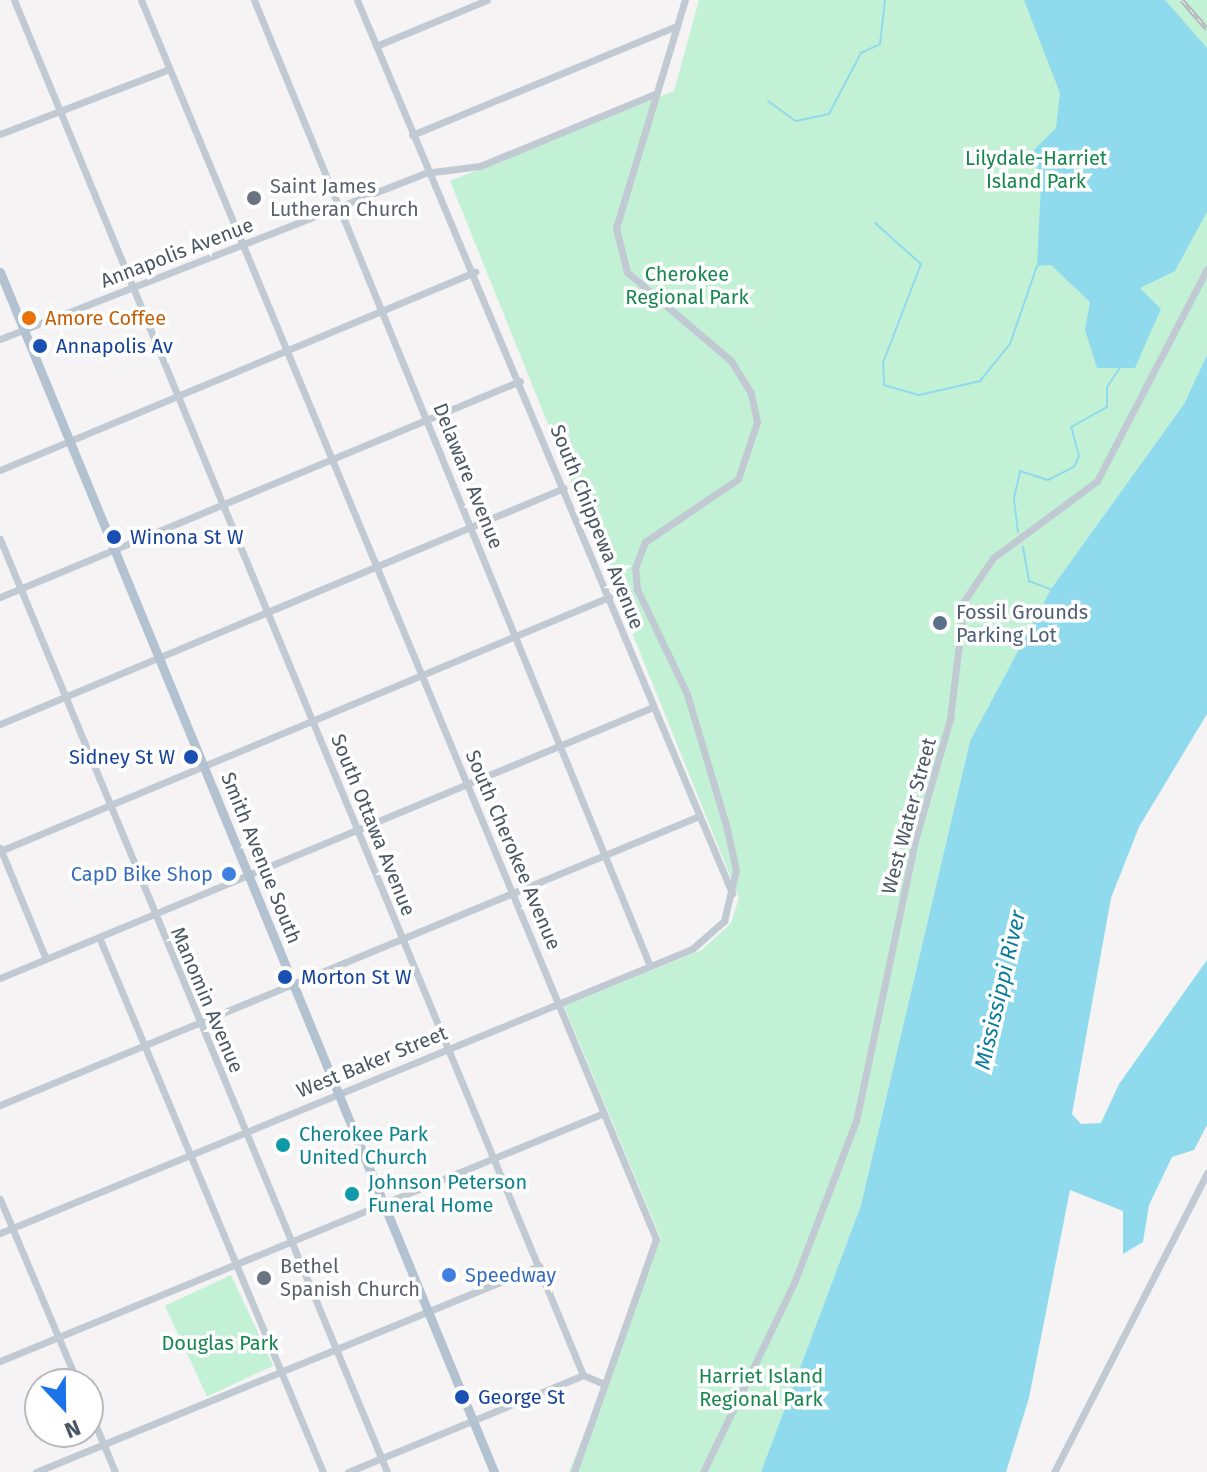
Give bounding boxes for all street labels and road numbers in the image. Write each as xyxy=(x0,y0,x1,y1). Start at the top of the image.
street label: Annapolis Avenue xyxy=(97,213,257,293)
street label: Delaware Avenue xyxy=(428,400,508,552)
street label: South Chippewa Avenue xyxy=(545,421,649,633)
street label: South Ottawa Avenue xyxy=(326,731,420,919)
street label: West Water Street xyxy=(877,735,941,897)
street label: South Cherokee Avenue xyxy=(460,747,566,953)
street label: Smith Avenue South xyxy=(216,769,306,947)
street label: Manomin Avenue xyxy=(165,924,249,1076)
street label: West Baker Street xyxy=(293,1021,451,1103)

